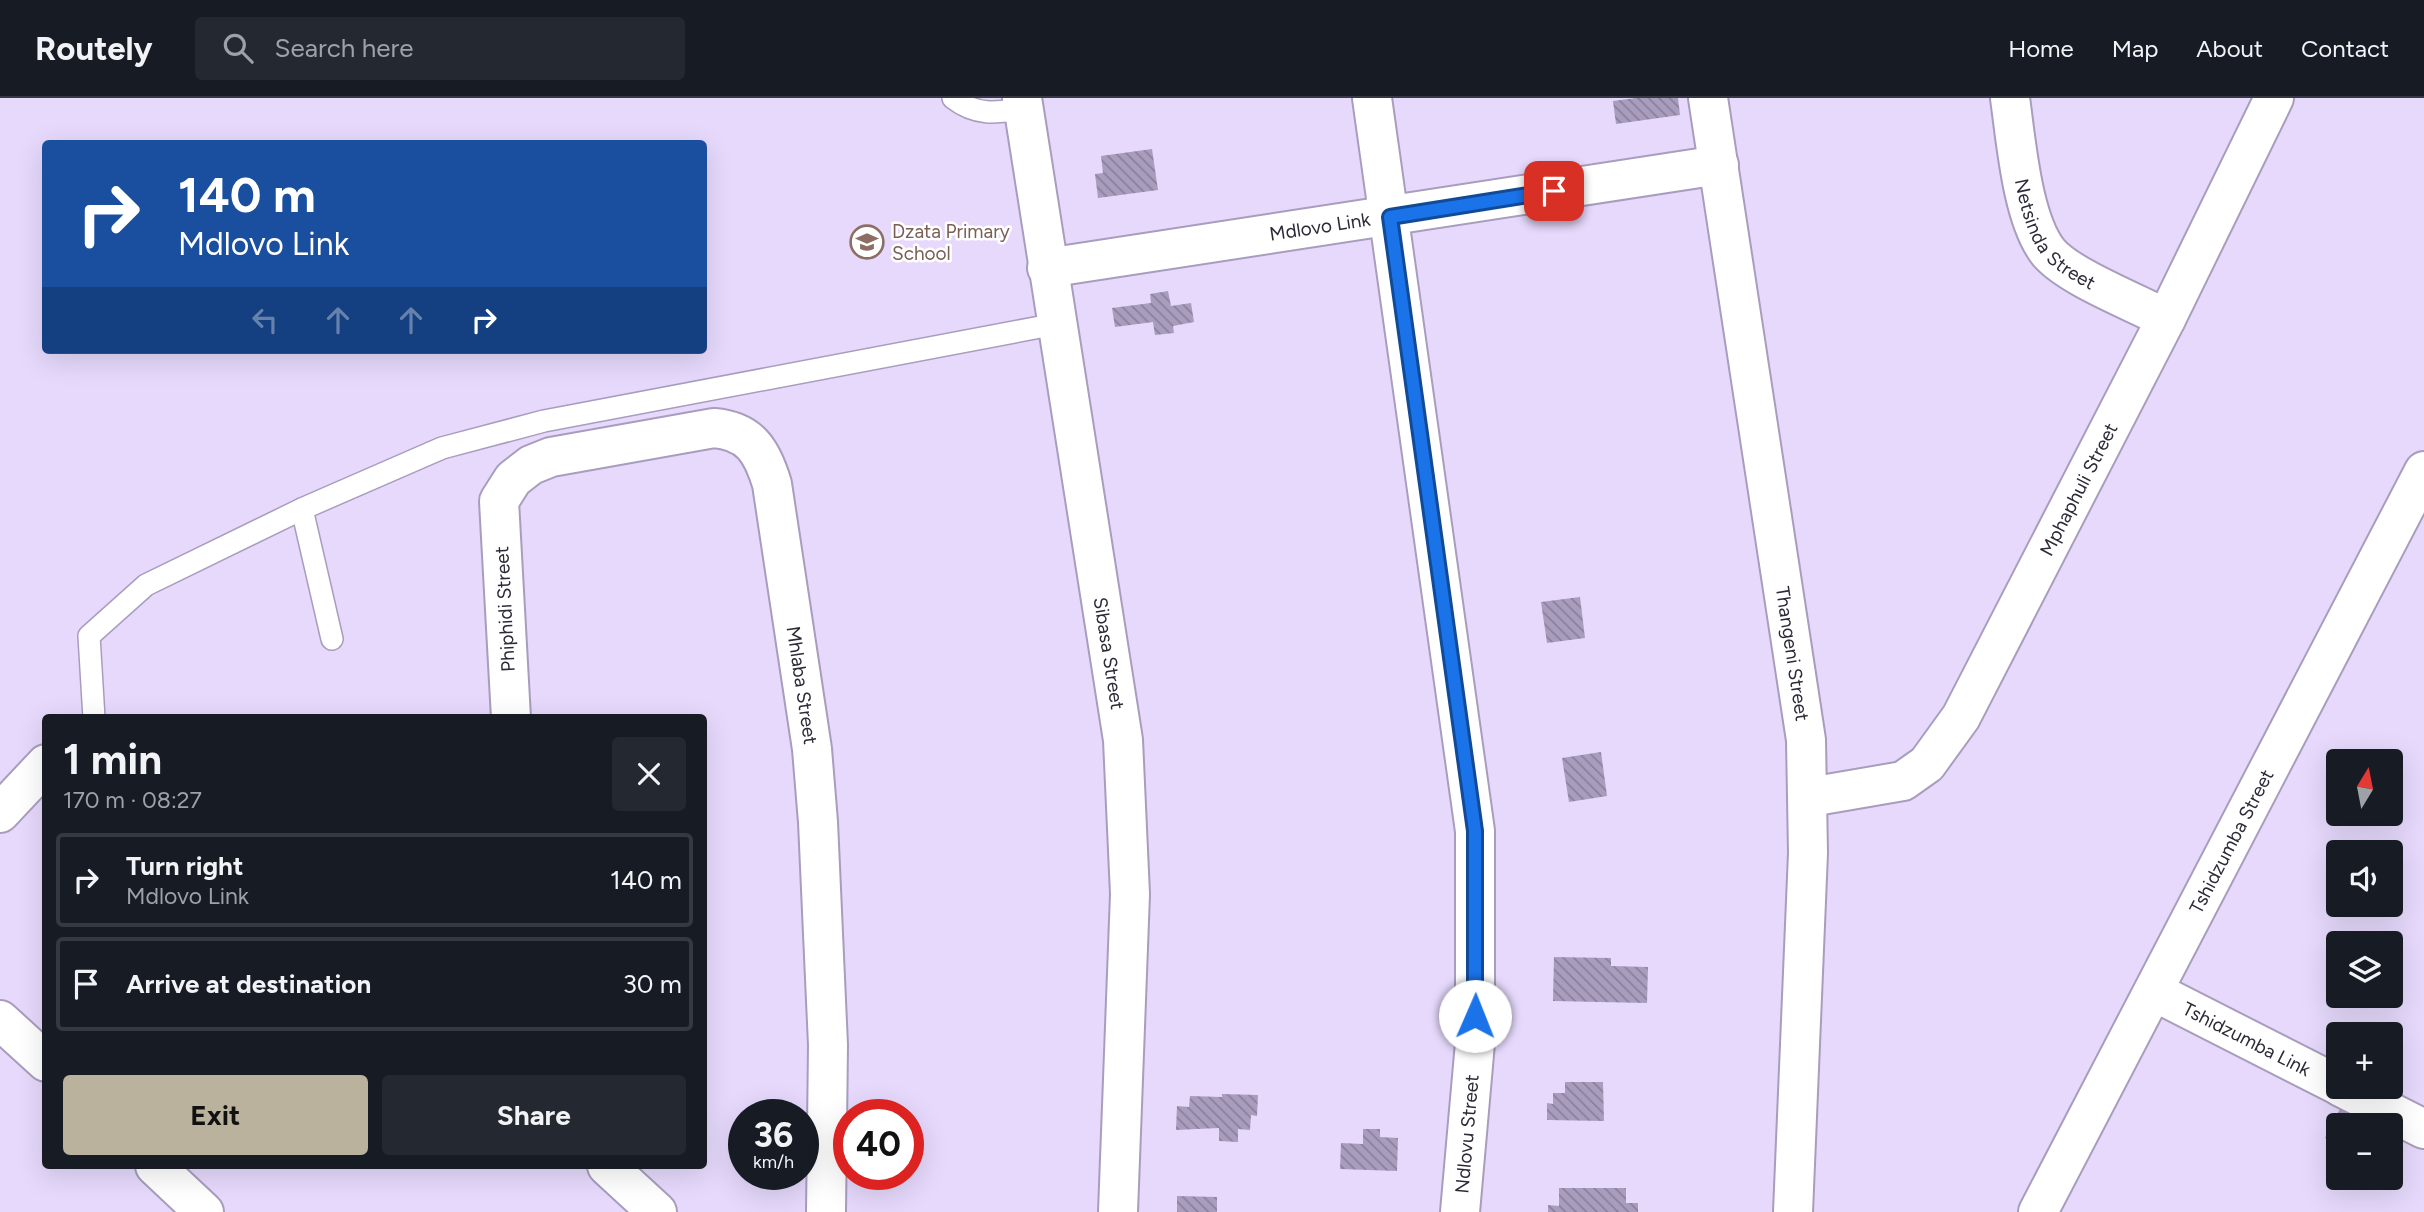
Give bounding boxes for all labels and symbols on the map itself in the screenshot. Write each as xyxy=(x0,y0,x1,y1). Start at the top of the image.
pin xyxy=(1524,161,1584,221)
street label: Netsinda Street xyxy=(2010,176,2100,294)
street label: Mdlovo Link xyxy=(1268,207,1373,245)
place label: Dzata Primary School xyxy=(892,220,1010,265)
school or university icon: Dzata Primary School xyxy=(848,223,886,261)
street label: Mphaphuli Street xyxy=(2035,419,2122,560)
street label: Phiphidi Street xyxy=(490,546,520,672)
street label: Thangeni Street xyxy=(1771,585,1814,722)
street label: Sibasa Street xyxy=(1089,595,1130,711)
street label: Mhlaba Street xyxy=(782,624,823,746)
north arrow xyxy=(2326,749,2403,826)
street label: Tshidzumba Street xyxy=(2184,765,2278,917)
position arrow xyxy=(1438,979,1512,1053)
street label: Tshidzumba Link xyxy=(2179,997,2315,1081)
street label: Ndlovu Street xyxy=(1450,1074,1484,1194)
speed limit sign: 40 xyxy=(833,1099,924,1190)

